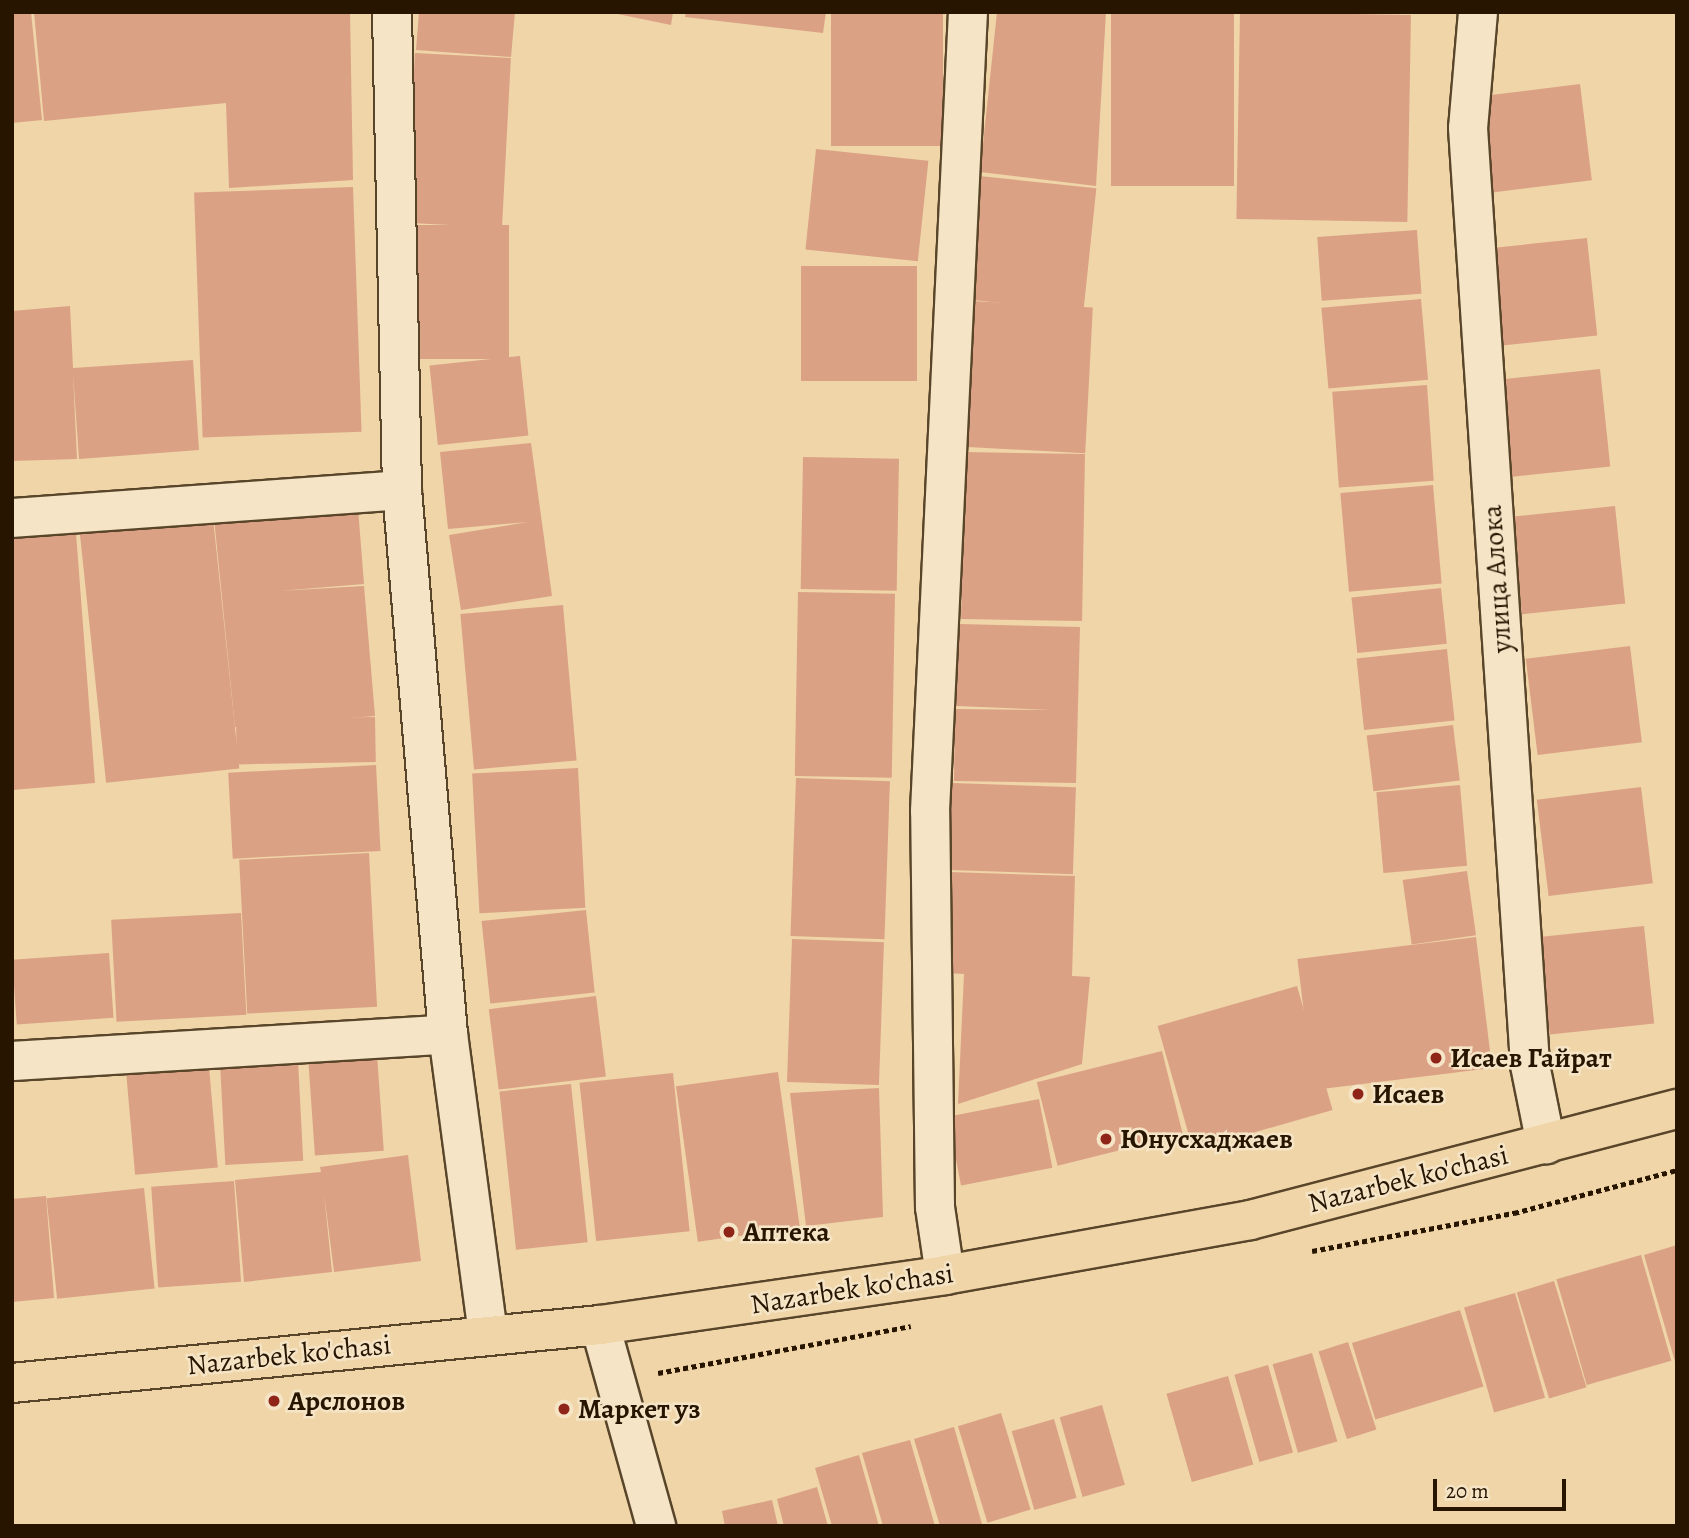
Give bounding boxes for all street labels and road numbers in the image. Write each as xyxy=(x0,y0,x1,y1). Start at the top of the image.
street label: улица Алока xyxy=(1475,504,1519,654)
street label: Nazarbek ko'chasi xyxy=(1304,1138,1512,1220)
street label: Nazarbek ko'chasi xyxy=(748,1256,956,1322)
street label: Nazarbek ko'chasi xyxy=(185,1328,393,1382)

